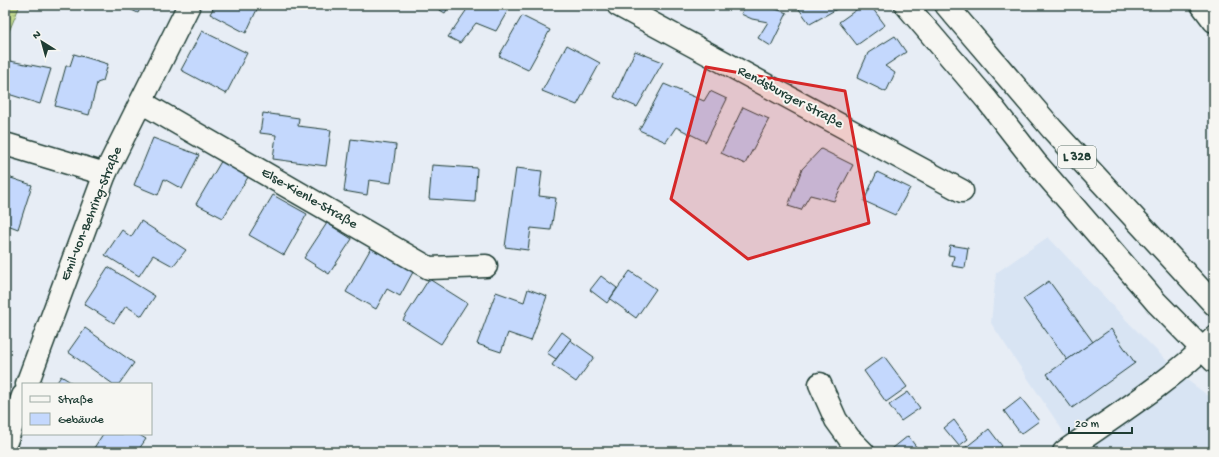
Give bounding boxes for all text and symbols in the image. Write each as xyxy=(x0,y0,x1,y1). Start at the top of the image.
north arrow xyxy=(22,22,62,62)
text: N xyxy=(31,29,44,43)
street label: Rendsburger Straße xyxy=(734,63,847,133)
street label: Emil-von-Behring-Straße xyxy=(57,144,127,284)
road number: L 328 xyxy=(1058,146,1096,168)
street label: Else-Kienle-Straße xyxy=(258,164,361,234)
legend xyxy=(22,383,152,435)
text: Straße xyxy=(58,394,94,408)
scale bar xyxy=(1069,409,1132,435)
text: Gebäude xyxy=(58,414,104,428)
text: 20 m xyxy=(1075,418,1100,432)

